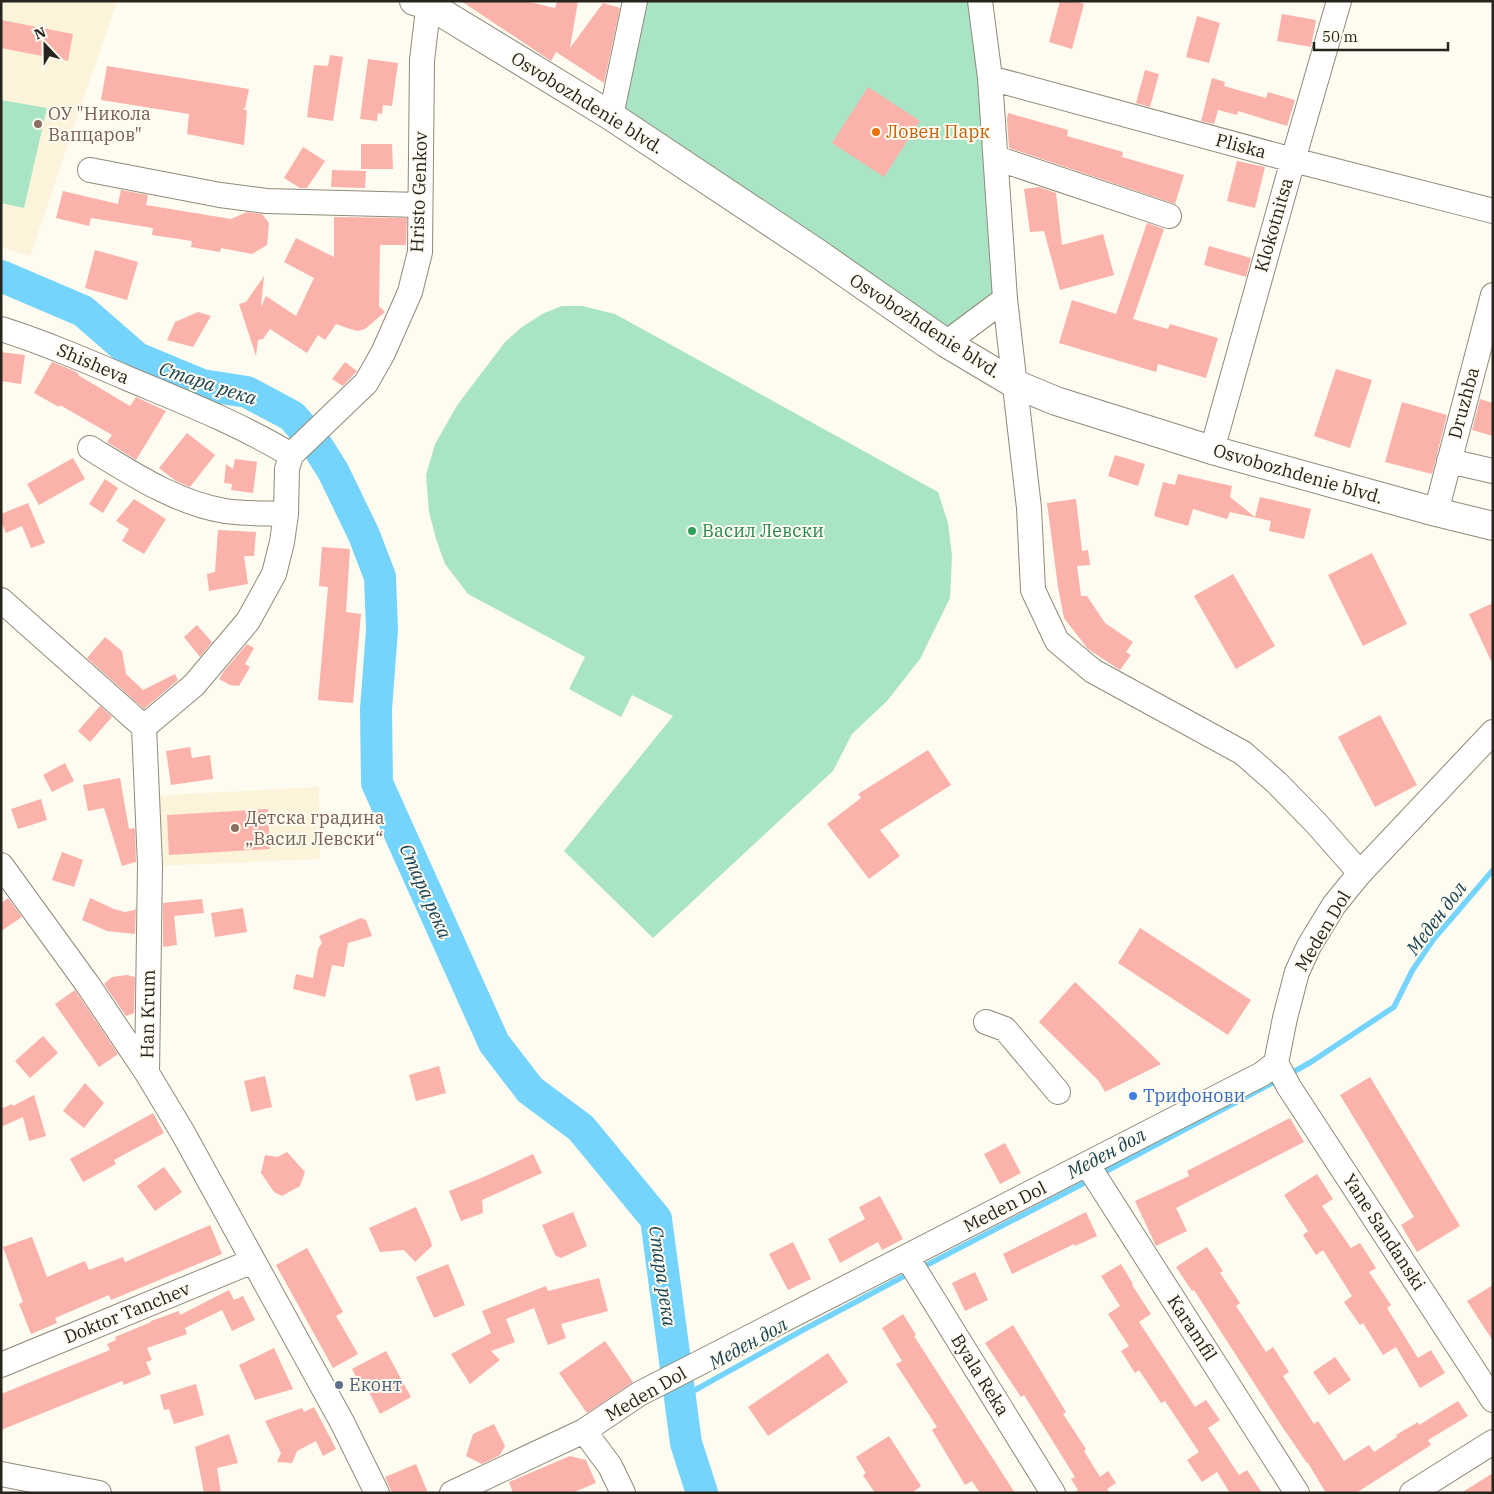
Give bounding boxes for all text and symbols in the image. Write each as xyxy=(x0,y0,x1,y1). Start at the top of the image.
north arrow xyxy=(20,20,70,70)
scale bar xyxy=(1314,20,1448,52)
text: N xyxy=(32,23,49,43)
text: 50 m xyxy=(1322,27,1358,46)
street label: Osvobozhdenie blvd. xyxy=(507,46,668,159)
place label: ОУ "Никола Вапцаров" xyxy=(48,102,151,146)
marker: ОУ "Никола Вапцаров" xyxy=(32,118,44,130)
place label: Ловен Парк xyxy=(886,120,990,143)
marker: Ловен Парк xyxy=(870,126,882,138)
street label: Pliska xyxy=(1213,128,1269,163)
street label: Hristo Genkov xyxy=(405,131,432,253)
street label: Klokotnitsa xyxy=(1249,175,1298,275)
street label: Osvobozhdenie blvd. xyxy=(845,268,1005,383)
street label: Shisheva xyxy=(54,338,133,389)
water label: Стара река xyxy=(156,356,261,410)
street label: Druzhba xyxy=(1443,364,1484,441)
street label: Osvobozhdenie blvd. xyxy=(1211,438,1386,509)
place label: Васил Левски xyxy=(702,519,824,542)
marker: Васил Левски xyxy=(686,525,698,537)
place label: Детска градина „Васил Левски“ xyxy=(245,806,385,850)
marker: Детска градина „Васил Левски“ xyxy=(229,822,241,834)
water label: Стара река xyxy=(394,840,458,943)
water label: Меден дол xyxy=(1400,876,1472,960)
street label: Meden Dol xyxy=(1290,886,1356,975)
street label: Han Krum xyxy=(135,969,160,1059)
place label: Трифонови xyxy=(1143,1084,1245,1107)
marker: Трифонови xyxy=(1127,1090,1139,1102)
water label: Меден дол xyxy=(1062,1122,1150,1184)
street label: Yane Sandanski xyxy=(1338,1169,1431,1295)
street label: Meden Dol xyxy=(959,1176,1050,1237)
water label: Стара река xyxy=(644,1224,682,1328)
street label: Doktor Tanchev xyxy=(60,1277,194,1348)
street label: Karamfil xyxy=(1163,1290,1222,1365)
water label: Меден дол xyxy=(704,1312,792,1375)
street label: Byala Reka xyxy=(946,1329,1015,1420)
street label: Meden Dol xyxy=(601,1361,690,1426)
place label: Еконт xyxy=(349,1373,402,1396)
marker: Еконт xyxy=(333,1379,345,1391)

